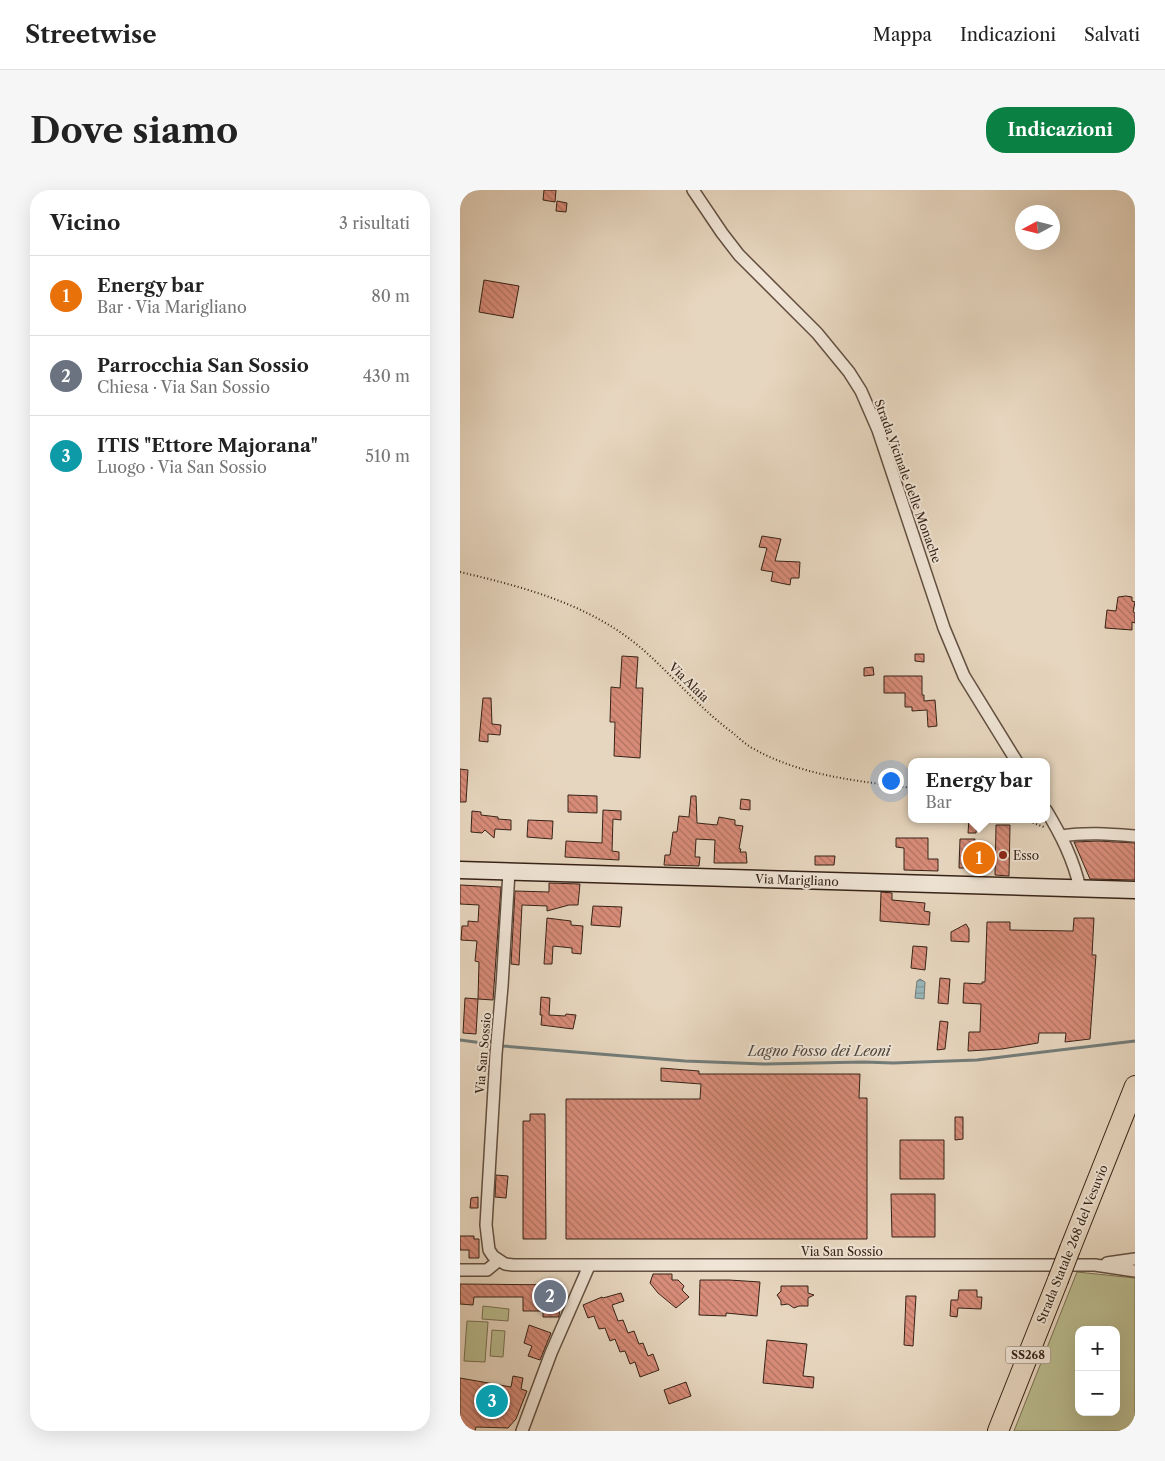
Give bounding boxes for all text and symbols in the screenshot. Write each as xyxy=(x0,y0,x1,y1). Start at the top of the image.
text: Streetwise xyxy=(25,20,157,49)
text: Mappa xyxy=(873,24,932,46)
text: Indicazioni xyxy=(960,24,1056,46)
text: Salvati xyxy=(1084,24,1140,46)
button: Indicazioni xyxy=(986,107,1135,153)
text: Dove siamo xyxy=(30,109,238,152)
north arrow xyxy=(1015,205,1060,250)
text: Vicino xyxy=(50,210,120,235)
text: 3 risultati xyxy=(339,213,410,233)
text: Energy bar xyxy=(97,274,204,297)
text: 1 xyxy=(62,286,70,306)
text: 80 m xyxy=(371,286,410,306)
text: Bar · Via Marigliano xyxy=(97,297,247,317)
text: Parrocchia San Sossio xyxy=(97,354,309,377)
text: 2 xyxy=(61,366,71,386)
text: 430 m xyxy=(363,366,410,386)
text: Chiesa · Via San Sossio xyxy=(97,377,270,397)
street label: Strada Vicinale delle Monache xyxy=(871,397,945,565)
text: ITIS "Ettore Majorana" xyxy=(97,434,318,457)
text: 3 xyxy=(61,446,71,466)
text: 510 m xyxy=(365,446,410,466)
text: Luogo · Via San Sossio xyxy=(97,457,267,477)
street label: Via Alaia xyxy=(665,659,713,705)
popup xyxy=(908,758,1050,823)
your location xyxy=(878,768,904,794)
text: Energy bar xyxy=(925,769,1033,792)
text: Bar xyxy=(925,792,952,812)
pin: 1 xyxy=(963,839,995,877)
place label: Esso xyxy=(1013,848,1039,863)
marker: Esso xyxy=(997,849,1009,861)
street label: Via Marigliano xyxy=(754,871,839,889)
street label: Via San Sossio xyxy=(472,1012,494,1095)
water label: Lagno Fosso dei Leoni xyxy=(747,1042,892,1060)
street label: Strada Statale 268 del Vesuvio xyxy=(1033,1162,1111,1326)
street label: Via San Sossio xyxy=(800,1244,883,1259)
pin: 2 xyxy=(534,1277,566,1315)
map controls xyxy=(1075,1326,1120,1416)
button: + xyxy=(1075,1326,1120,1371)
road number: SS268 xyxy=(1006,1346,1050,1364)
button: − xyxy=(1075,1371,1120,1416)
pin: 3 xyxy=(476,1382,508,1420)

